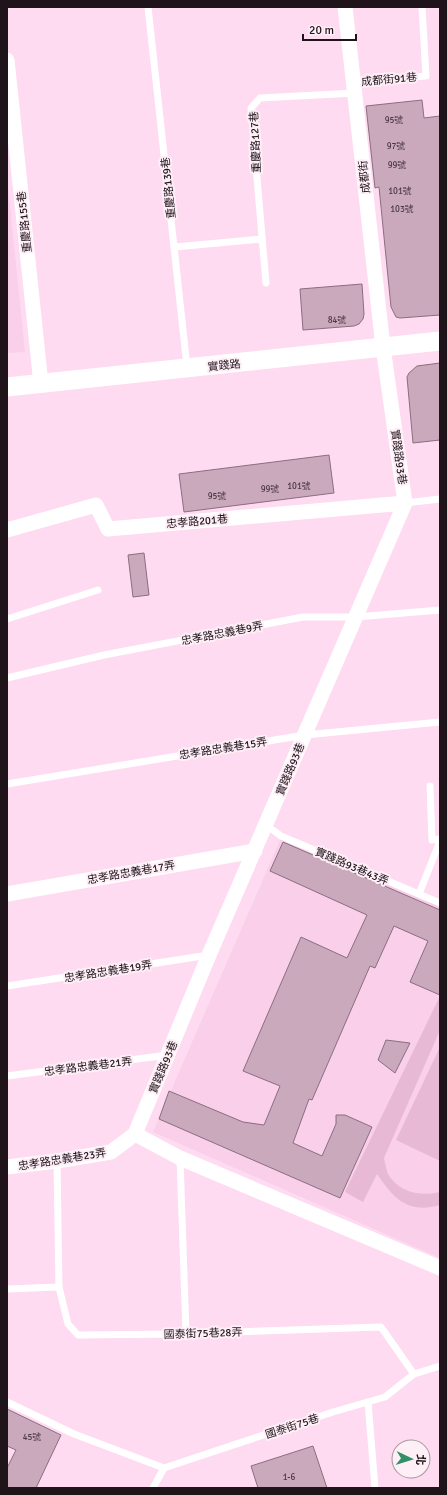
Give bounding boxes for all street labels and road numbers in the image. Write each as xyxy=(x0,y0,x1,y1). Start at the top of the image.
street label: 成都街91巷 xyxy=(361,71,417,88)
street label: 重慶路127巷 xyxy=(247,111,264,173)
street label: 重慶路139巷 xyxy=(159,157,178,219)
street label: 成都街 xyxy=(356,160,373,194)
street label: 重慶路155巷 xyxy=(15,191,34,253)
street label: 實踐路 xyxy=(207,357,241,374)
street label: 實踐路93巷 xyxy=(388,428,409,486)
street label: 忠孝路201巷 xyxy=(166,512,228,531)
street label: 忠孝路忠義巷9弄 xyxy=(180,619,264,648)
street label: 忠孝路忠義巷15弄 xyxy=(178,735,268,762)
street label: 實踐路93巷 xyxy=(274,741,307,797)
street label: 實踐路93巷43弄 xyxy=(313,845,391,888)
street label: 忠孝路忠義巷17弄 xyxy=(86,858,176,887)
street label: 忠孝路忠義巷19弄 xyxy=(63,958,153,985)
street label: 實踐路93巷 xyxy=(147,1039,180,1095)
street label: 忠孝路忠義巷21弄 xyxy=(43,1055,133,1078)
street label: 忠孝路忠義巷23弄 xyxy=(17,1146,107,1173)
street label: 國泰街75巷28弄 xyxy=(163,1326,243,1341)
street label: 國泰街75巷 xyxy=(264,1412,321,1441)

